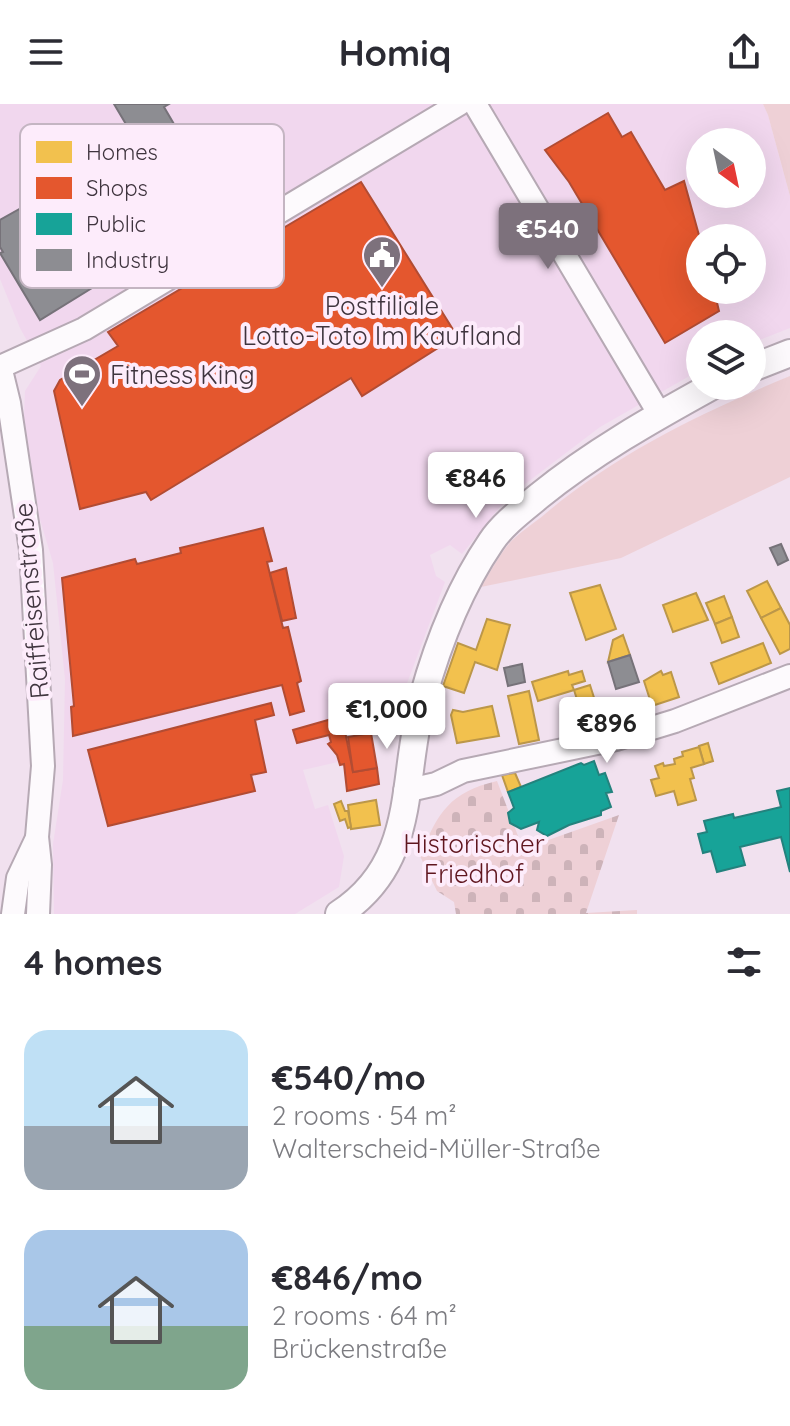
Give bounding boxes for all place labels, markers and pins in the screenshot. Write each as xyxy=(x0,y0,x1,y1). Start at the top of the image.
pin: €540 xyxy=(501,203,595,271)
public building icon: Postfiliale Lotto-Toto Im Kaufland xyxy=(361,234,403,289)
place label: Postfiliale Lotto-Toto Im Kaufland xyxy=(242,289,522,352)
sports icon: Fitness King xyxy=(61,353,103,408)
place label: Fitness King xyxy=(110,358,255,391)
pin: €846 xyxy=(429,452,523,520)
pin: €1,000 xyxy=(322,683,452,751)
pin: €896 xyxy=(560,697,654,765)

